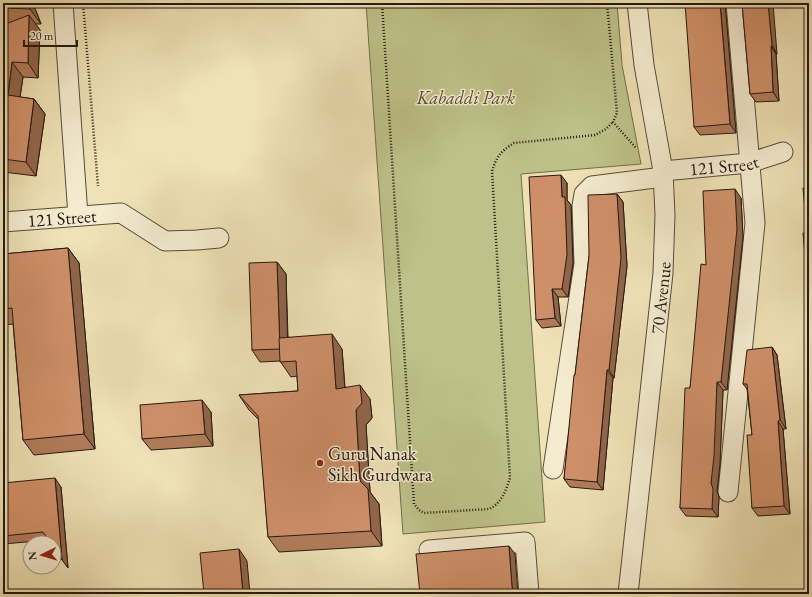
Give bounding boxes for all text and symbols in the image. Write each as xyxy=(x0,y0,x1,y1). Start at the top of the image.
scale bar xyxy=(24,22,77,48)
text: 20 m xyxy=(30,28,54,44)
park label: Kabaddi Park xyxy=(416,86,515,109)
street label: 121 Street xyxy=(688,149,762,180)
street label: 121 Street xyxy=(26,203,98,232)
street label: 70 Avenue xyxy=(645,261,675,335)
place label: Guru Nanak Sikh Gurdwara xyxy=(328,442,433,486)
marker: Guru Nanak Sikh Gurdwara xyxy=(315,458,325,468)
north arrow xyxy=(22,535,62,575)
text: N xyxy=(25,551,39,561)

